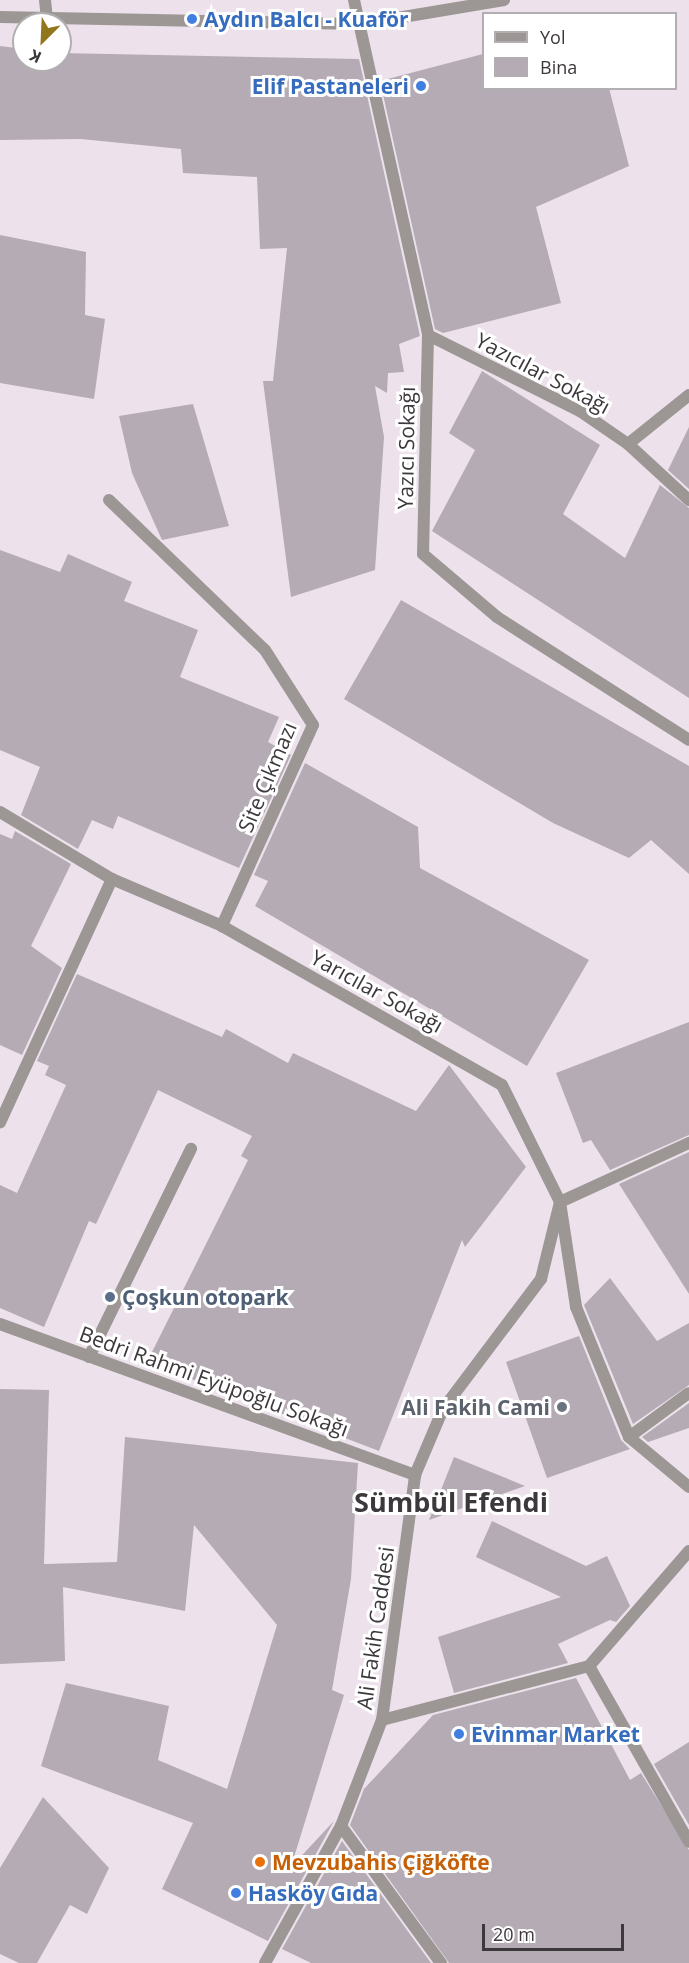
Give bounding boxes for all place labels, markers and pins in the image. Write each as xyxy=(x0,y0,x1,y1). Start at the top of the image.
place label: Aydın Balcı - Kuaför xyxy=(204,6,409,32)
marker: Aydın Balcı - Kuaför xyxy=(185,12,199,26)
place label: Elif Pastaneleri xyxy=(252,73,409,99)
marker: Elif Pastaneleri xyxy=(414,79,428,93)
place label: Çoşkun otopark xyxy=(122,1284,289,1310)
marker: Çoşkun otopark xyxy=(103,1290,117,1304)
place label: Ali Fakih Cami xyxy=(401,1394,550,1420)
marker: Ali Fakih Cami xyxy=(555,1400,569,1414)
place label: Evinmar Market xyxy=(471,1721,640,1747)
marker: Evinmar Market xyxy=(452,1727,466,1741)
place label: Mevzubahis Çiğköfte xyxy=(272,1849,490,1875)
marker: Mevzubahis Çiğköfte xyxy=(253,1855,267,1869)
place label: Hasköy Gıda xyxy=(248,1880,378,1906)
marker: Hasköy Gıda xyxy=(229,1886,243,1900)

